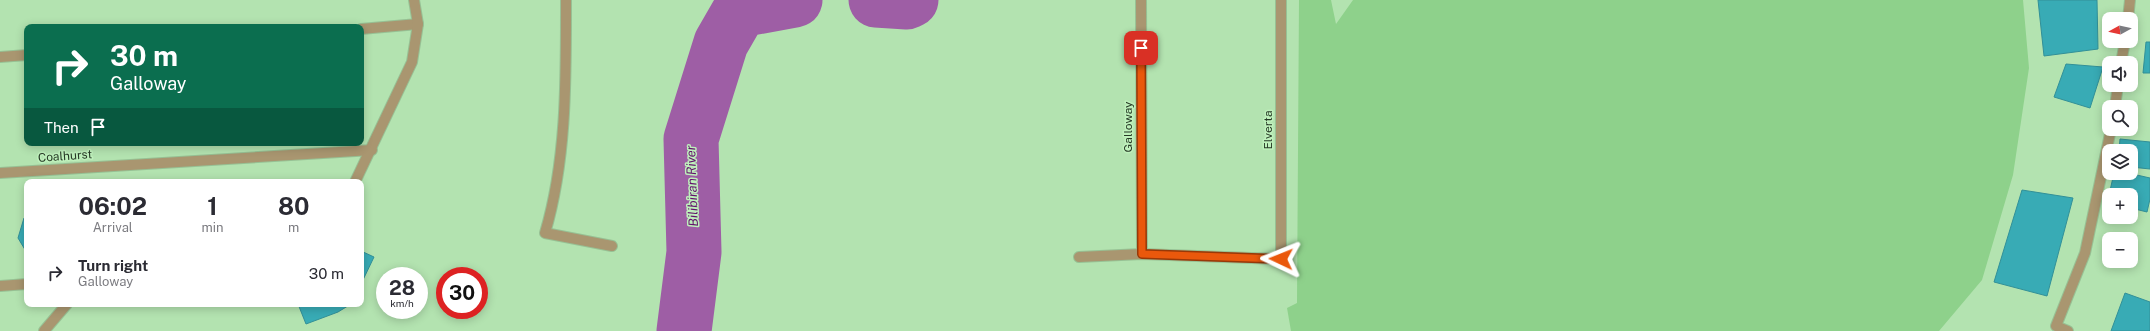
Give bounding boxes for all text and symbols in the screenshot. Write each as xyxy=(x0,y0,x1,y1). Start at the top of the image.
north arrow xyxy=(2102,12,2138,48)
map controls xyxy=(2102,12,2138,268)
pin xyxy=(1124,31,1158,65)
icon: arrive xyxy=(1130,37,1152,59)
text: 30 m xyxy=(110,39,178,72)
icon: right xyxy=(44,40,96,92)
button: sound xyxy=(2102,56,2138,92)
text: Galloway xyxy=(110,73,187,94)
button: search xyxy=(2102,100,2138,136)
street label: Galloway xyxy=(1121,101,1135,153)
street label: Elverta xyxy=(1261,110,1275,150)
icon: arrive xyxy=(87,116,109,138)
text: Then xyxy=(44,119,79,136)
button: layers xyxy=(2102,144,2138,180)
water label: Bilibiran River xyxy=(683,145,701,227)
street label: Coalhurst xyxy=(37,147,93,165)
button: + xyxy=(2102,188,2138,224)
text: 06:02 xyxy=(79,192,147,220)
text: 1 xyxy=(207,192,218,220)
text: 80 xyxy=(278,192,309,220)
text: Arrival xyxy=(93,220,133,235)
text: min xyxy=(201,220,223,235)
text: m xyxy=(288,220,299,235)
button: − xyxy=(2102,232,2138,268)
position arrow xyxy=(1260,238,1302,280)
text: Turn right xyxy=(78,257,148,274)
icon: right xyxy=(44,262,66,284)
text: 30 m xyxy=(309,265,344,282)
speed limit sign: 30 xyxy=(436,267,488,319)
text: Galloway xyxy=(78,274,133,289)
text: 28 xyxy=(389,276,415,300)
text: km/h xyxy=(390,297,414,309)

